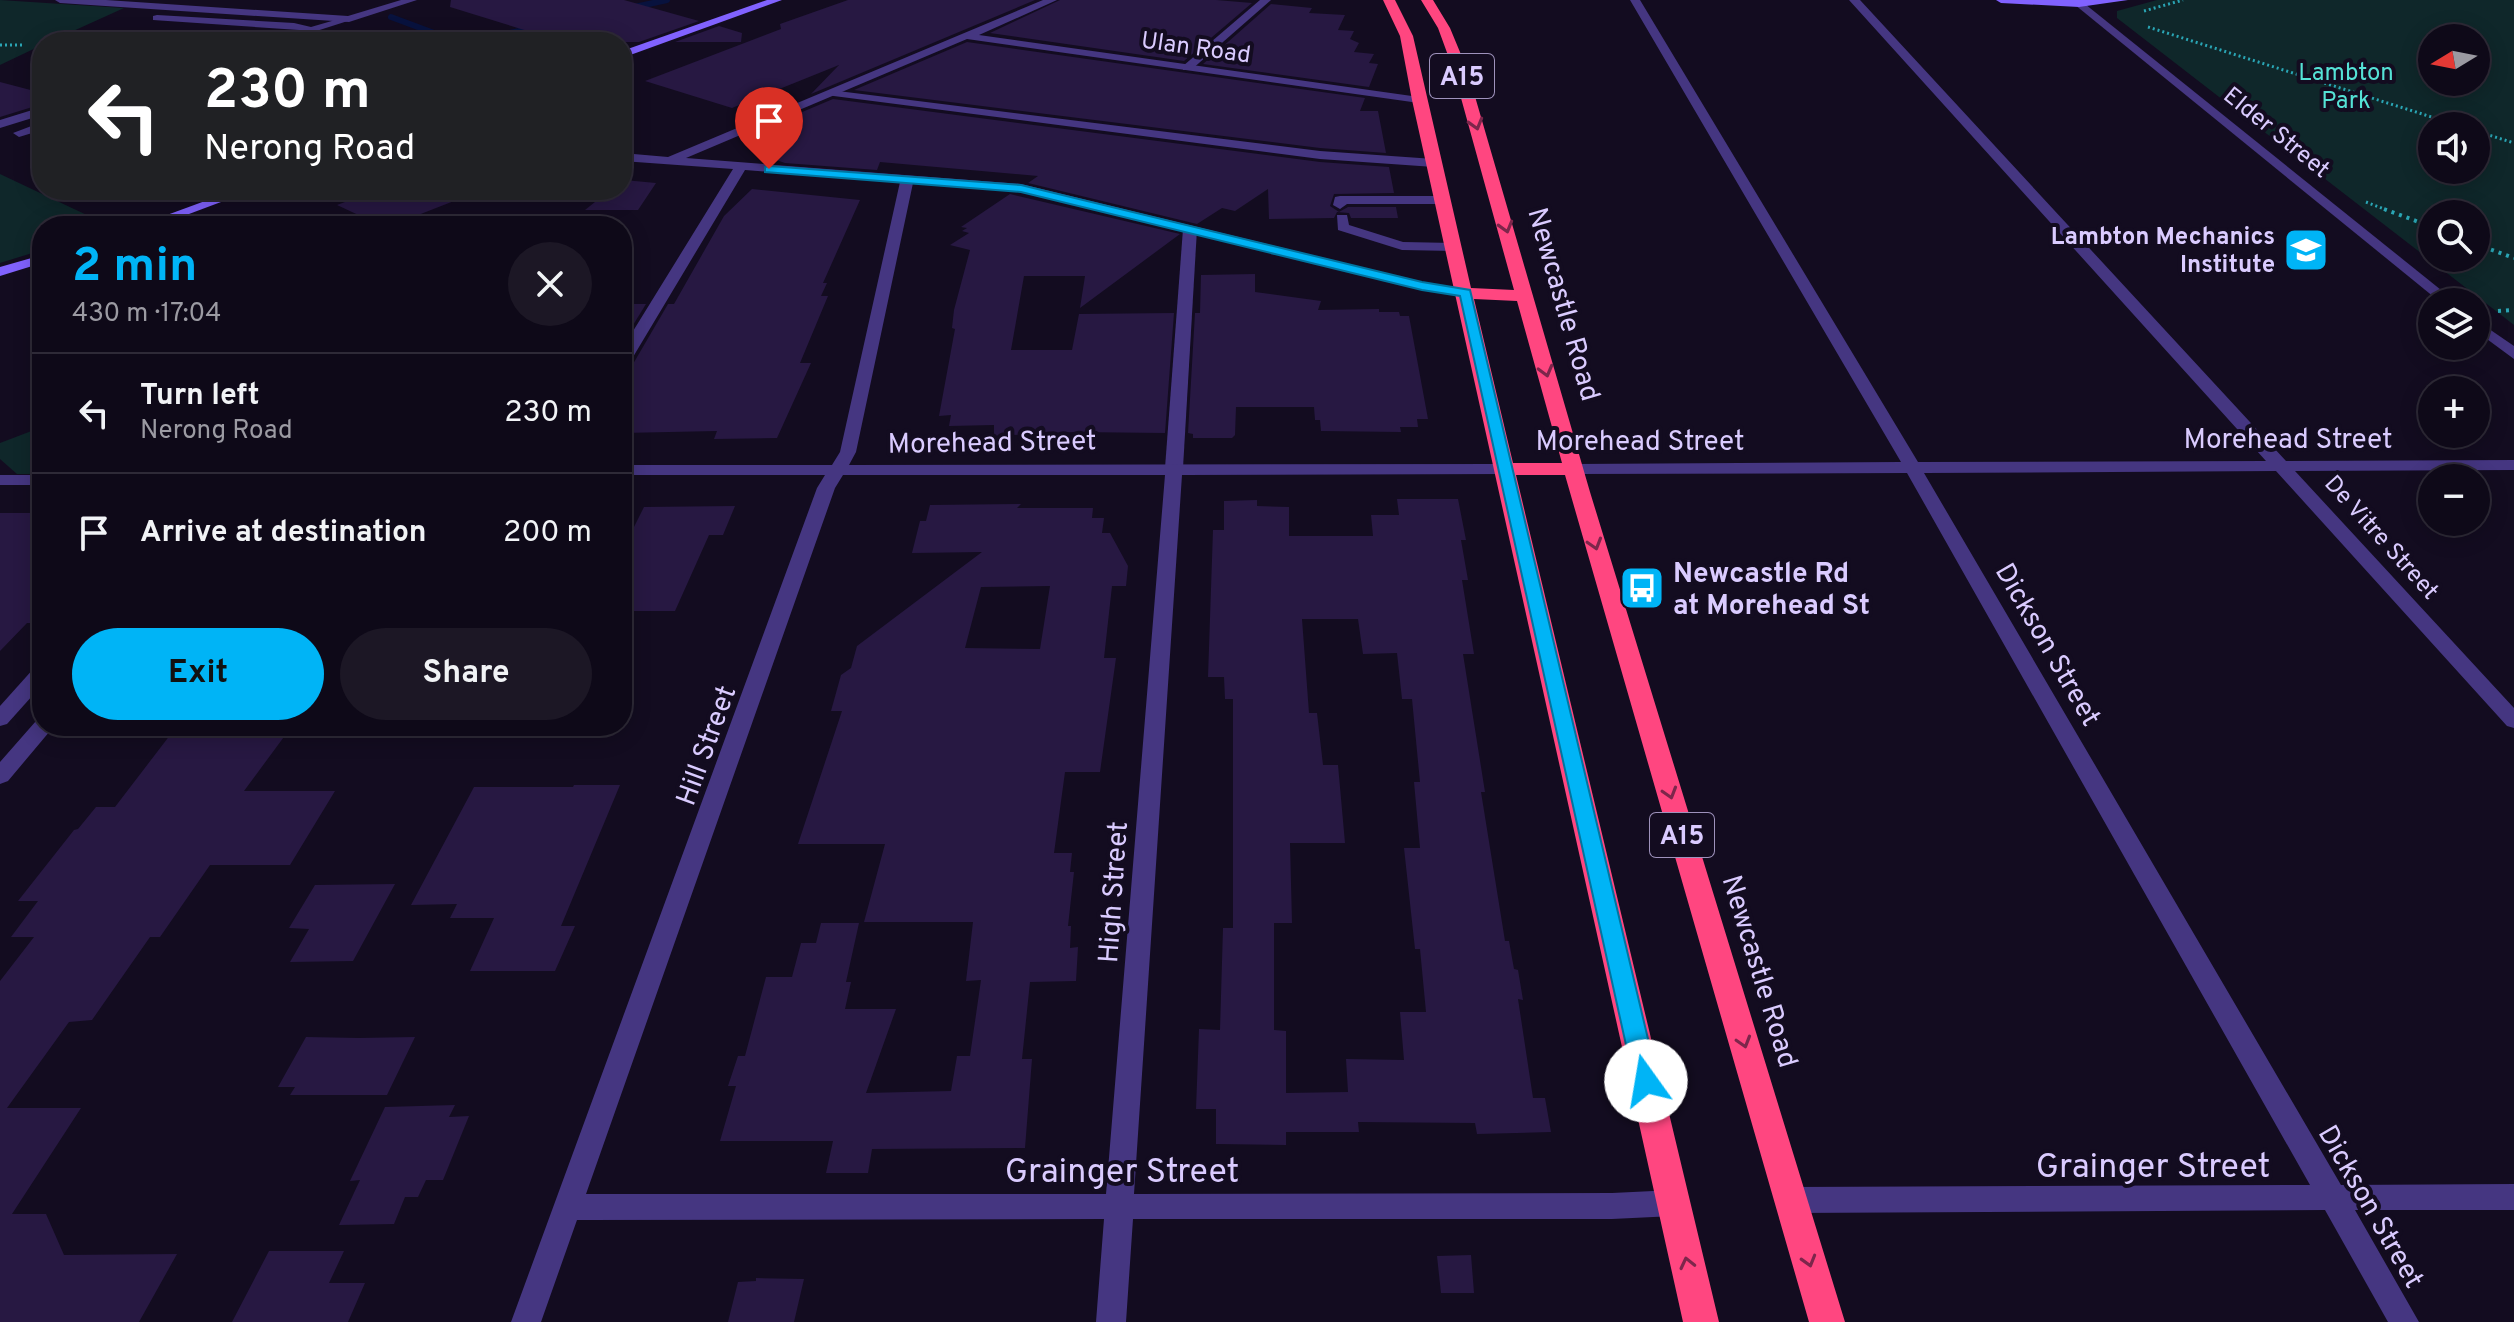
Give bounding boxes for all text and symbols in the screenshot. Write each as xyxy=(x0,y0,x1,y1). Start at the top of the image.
north arrow xyxy=(2418,24,2490,96)
map controls xyxy=(2418,24,2490,536)
street label: Ulan Road xyxy=(1139,26,1253,72)
road number: A15 xyxy=(1430,54,1494,98)
text: 230 m xyxy=(204,58,371,128)
park label: Lambton Park xyxy=(2298,59,2394,117)
icon: left xyxy=(72,64,176,168)
street label: Elder Street xyxy=(2216,82,2335,186)
pin xyxy=(735,87,803,169)
icon: arrive xyxy=(747,99,791,143)
button: sound xyxy=(2418,112,2490,184)
one-way arrow xyxy=(1467,116,1483,130)
text: Nerong Road xyxy=(204,127,415,173)
button: search xyxy=(2418,200,2490,272)
street label: Newcastle Road xyxy=(1517,204,1607,406)
one-way arrow xyxy=(1497,219,1513,233)
place label: Lambton Mechanics Institute xyxy=(2051,223,2275,281)
school or university icon: Lambton Mechanics Institute xyxy=(2282,226,2330,274)
text: 2 min xyxy=(72,238,197,298)
button: close xyxy=(508,242,592,326)
button: layers xyxy=(2418,288,2490,360)
text: 430 m · 17:04 xyxy=(72,298,221,331)
one-way arrow xyxy=(1537,364,1554,378)
button: + xyxy=(2418,376,2490,448)
text: Turn left xyxy=(140,378,260,415)
icon: left xyxy=(72,391,116,435)
text: 230 m xyxy=(504,395,592,432)
text: Nerong Road xyxy=(140,415,293,448)
street label: Morehead Street xyxy=(2184,423,2392,459)
street label: Morehead Street xyxy=(887,424,1097,464)
street label: Morehead Street xyxy=(1536,425,1744,461)
button: − xyxy=(2418,464,2490,536)
street label: De Vitre Street xyxy=(2317,470,2444,607)
icon: arrive xyxy=(72,511,116,555)
text: Arrive at destination xyxy=(140,515,426,552)
text: 200 m xyxy=(503,515,592,552)
one-way arrow xyxy=(1586,536,1602,550)
place label: Newcastle Rd at Morehead St xyxy=(1673,557,1870,625)
street label: Dickson Street xyxy=(1985,558,2108,733)
bus stop icon: Newcastle Rd at Morehead St xyxy=(1618,564,1666,612)
button: Exit xyxy=(72,628,324,720)
button: Share xyxy=(340,628,592,720)
street label: Hill Street xyxy=(670,681,746,811)
one-way arrow xyxy=(1661,786,1677,799)
road number: A15 xyxy=(1650,813,1714,857)
street label: High Street xyxy=(1092,820,1138,964)
street label: Newcastle Road xyxy=(1712,871,1805,1073)
one-way arrow xyxy=(1735,1035,1751,1048)
position arrow xyxy=(1604,1039,1688,1123)
street label: Dickson Street xyxy=(2308,1120,2431,1295)
street label: Grainger Street xyxy=(2036,1147,2270,1190)
street label: Grainger Street xyxy=(1005,1152,1239,1195)
one-way arrow xyxy=(1800,1254,1816,1268)
one-way arrow xyxy=(1679,1256,1696,1270)

